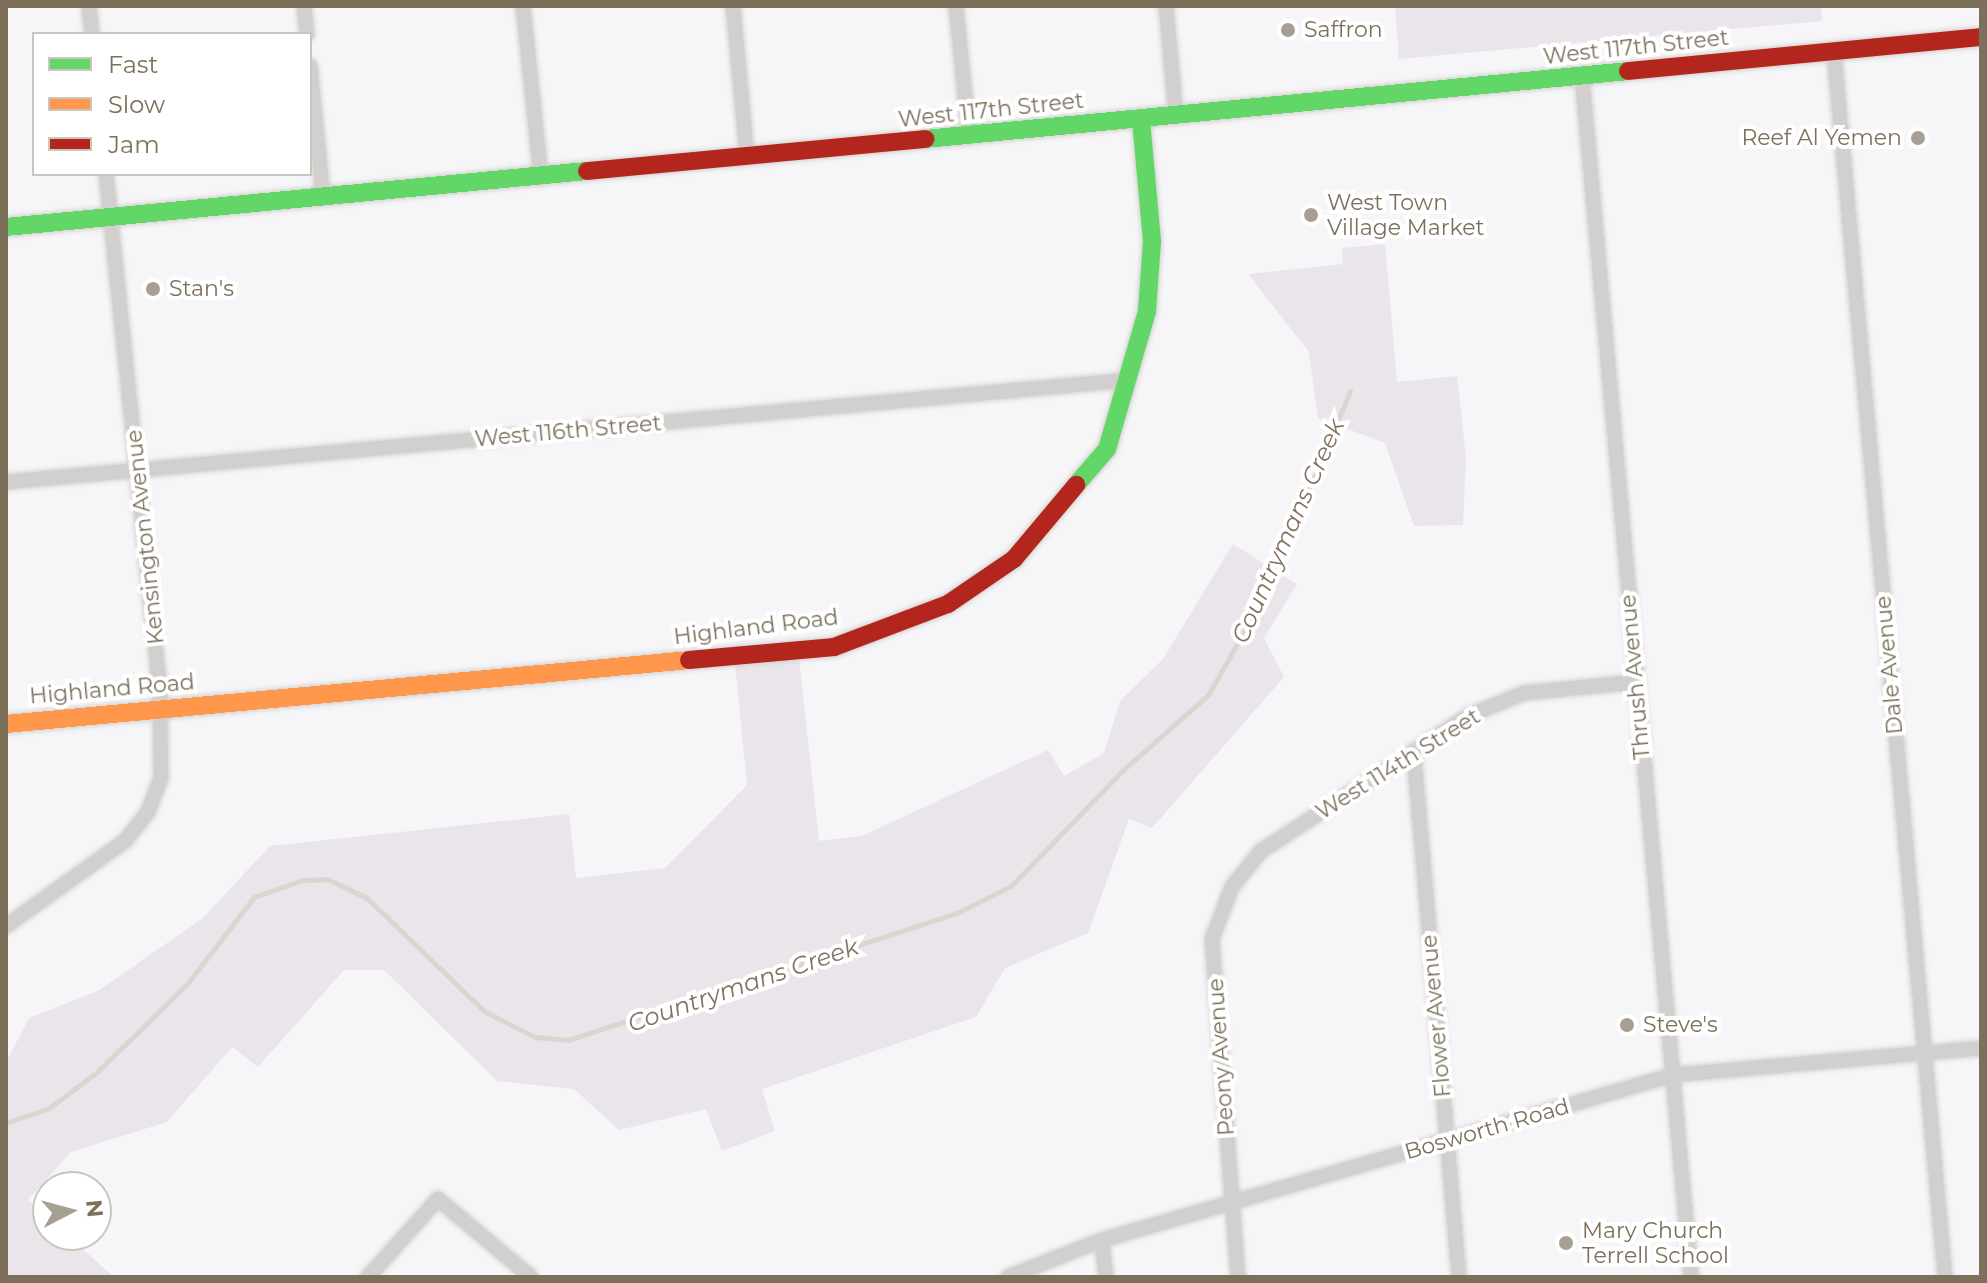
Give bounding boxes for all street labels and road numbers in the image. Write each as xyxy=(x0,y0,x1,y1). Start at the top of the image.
street label: West 117th Street xyxy=(1542,24,1730,70)
street label: West 117th Street xyxy=(897,87,1085,133)
street label: West 116th Street xyxy=(474,410,662,452)
street label: Kensington Avenue xyxy=(121,428,169,646)
street label: Thrush Avenue xyxy=(1615,593,1655,761)
street label: Dale Avenue xyxy=(1870,595,1908,735)
street label: Highland Road xyxy=(672,604,840,650)
street label: Highland Road xyxy=(28,669,196,709)
street label: West 114th Street xyxy=(1311,703,1485,825)
street label: Flower Avenue xyxy=(1416,934,1456,1098)
street label: Peony Avenue xyxy=(1202,977,1240,1137)
street label: Bosworth Road xyxy=(1402,1093,1572,1165)

